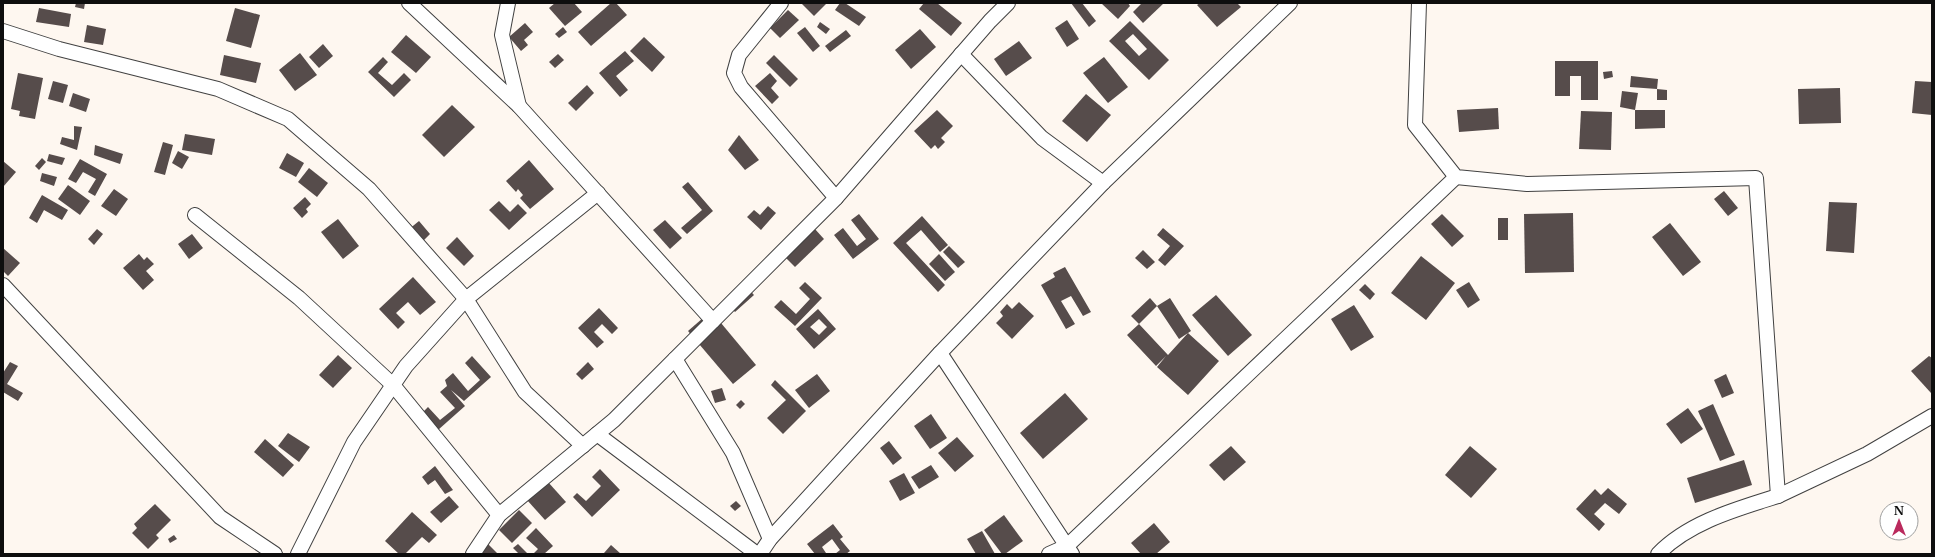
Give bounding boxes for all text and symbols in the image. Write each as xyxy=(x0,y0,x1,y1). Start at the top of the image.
north arrow xyxy=(1879,501,1919,541)
text: N xyxy=(1894,504,1905,518)

